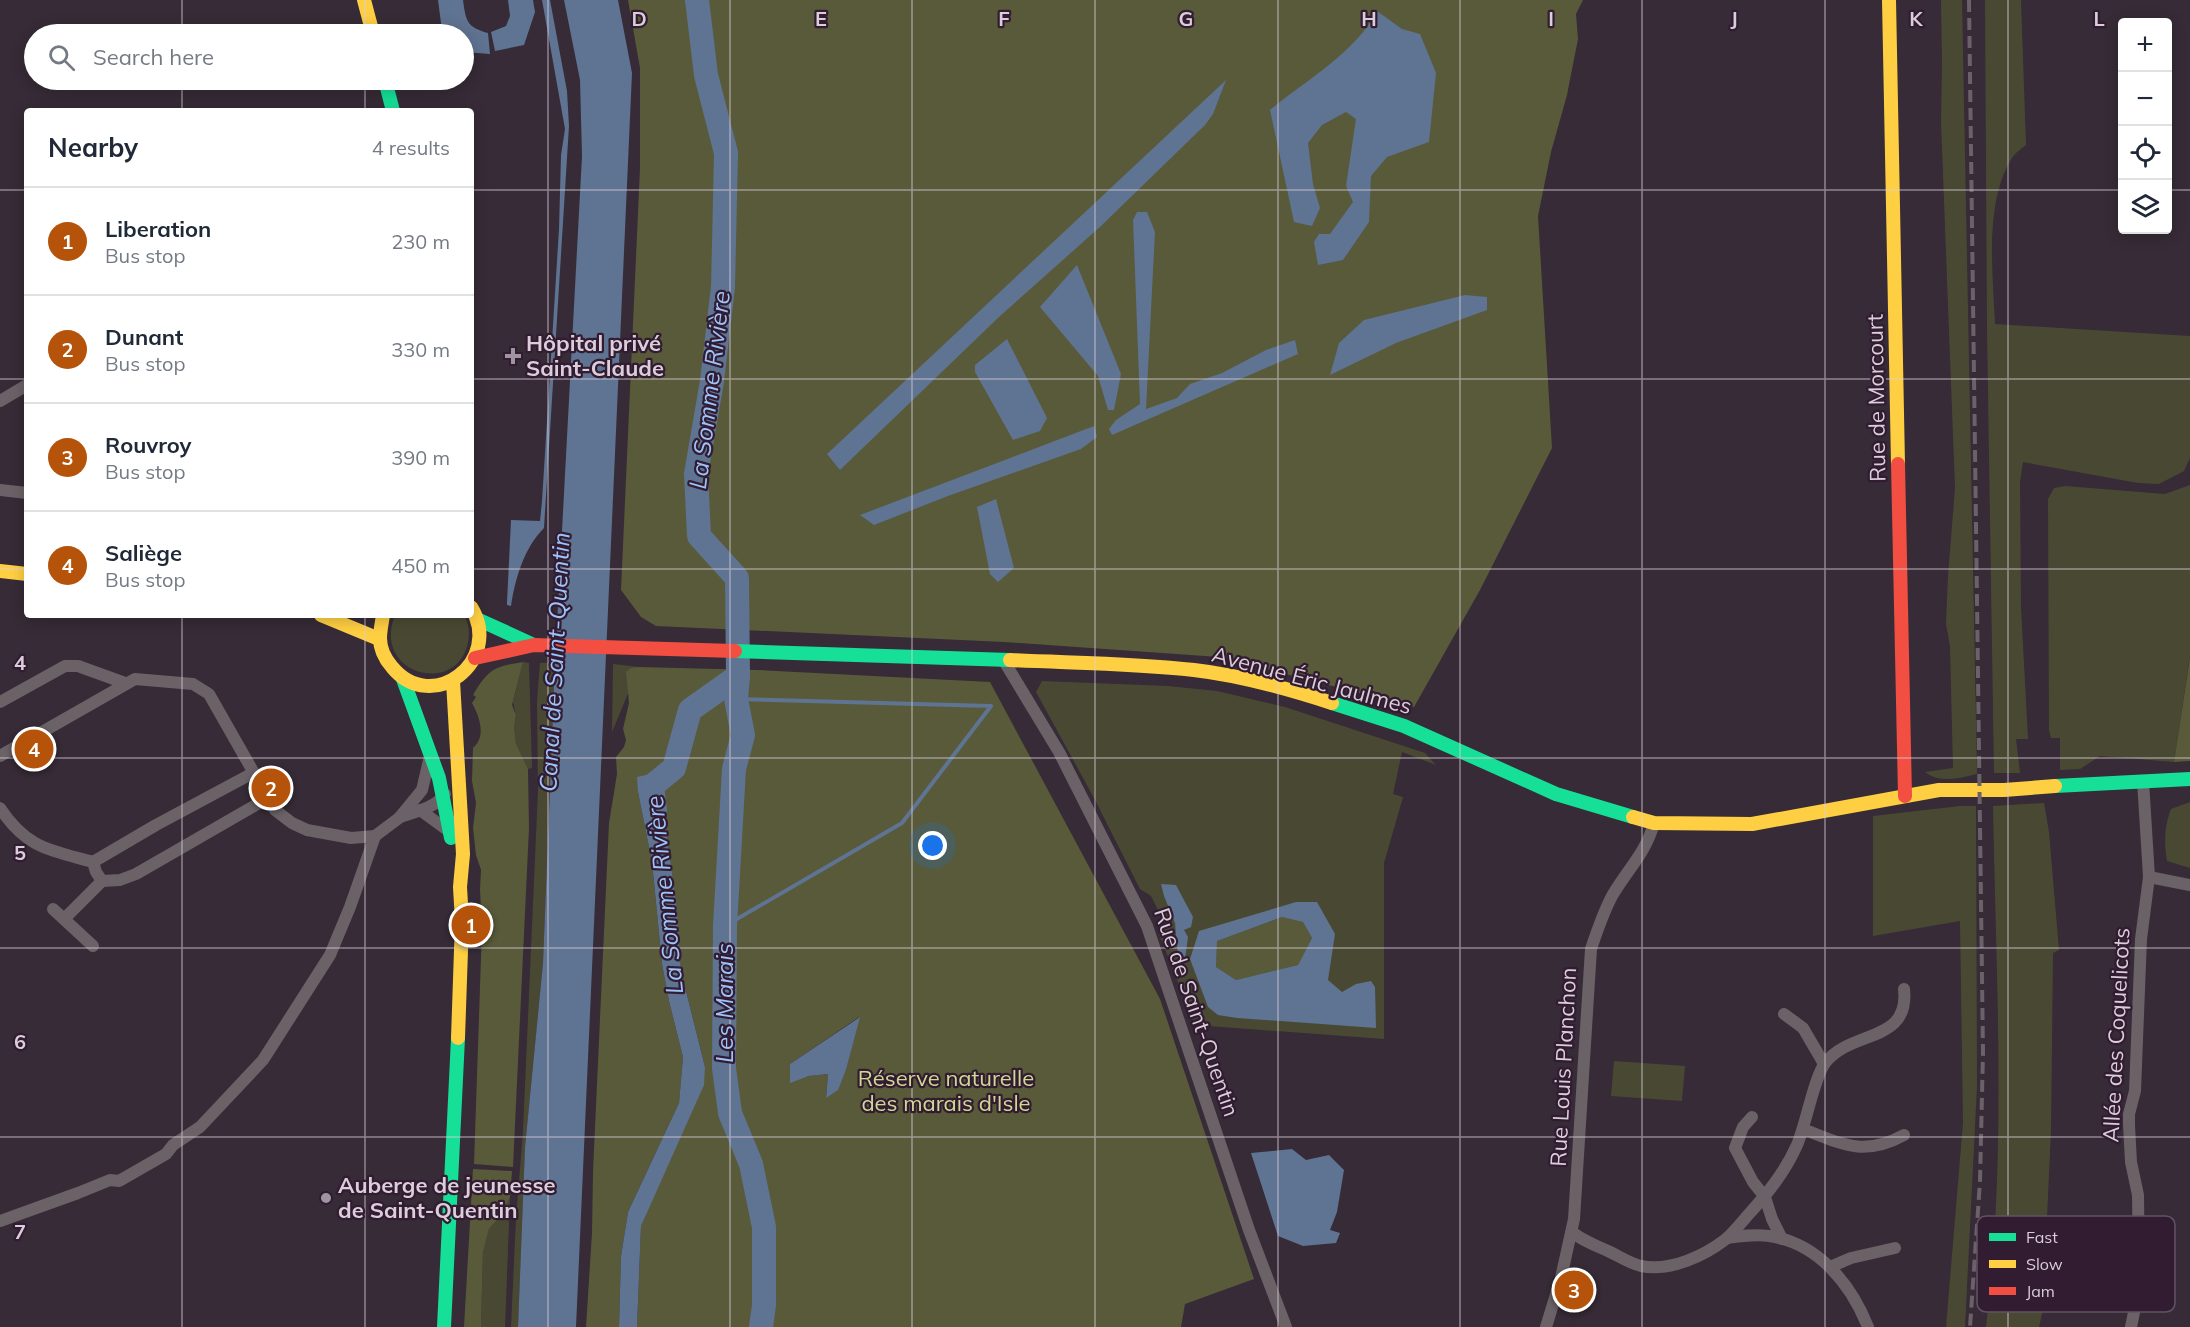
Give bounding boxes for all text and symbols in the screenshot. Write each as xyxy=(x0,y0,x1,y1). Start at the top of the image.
text: D xyxy=(631,6,647,31)
text: E xyxy=(815,6,827,31)
text: F xyxy=(998,6,1010,31)
text: G xyxy=(1179,6,1193,31)
text: H xyxy=(1361,6,1377,31)
text: I xyxy=(1548,6,1554,31)
text: J xyxy=(1730,6,1738,31)
text: K xyxy=(1909,6,1923,31)
text: L xyxy=(2093,6,2105,31)
map controls xyxy=(2118,18,2172,234)
button: + xyxy=(2118,18,2172,72)
search box xyxy=(24,24,474,90)
icon: search xyxy=(45,41,78,74)
text: Search here xyxy=(93,43,214,71)
button: − xyxy=(2118,72,2172,126)
button: locate xyxy=(2118,126,2172,180)
text: Nearby xyxy=(48,131,138,164)
text: 4 results xyxy=(372,135,450,160)
button: layers xyxy=(2118,180,2172,234)
text: Liberation xyxy=(105,215,211,243)
text: 1 xyxy=(62,229,74,254)
text: 230 m xyxy=(391,229,450,254)
text: Bus stop xyxy=(105,243,185,268)
water label: La Somme Rivière xyxy=(682,289,736,491)
street label: Rue de Morcourt xyxy=(1861,313,1891,482)
text: Dunant xyxy=(105,323,183,351)
place label: Hôpital privé Saint-Claude xyxy=(526,329,664,382)
text: 2 xyxy=(62,337,74,362)
text: 330 m xyxy=(391,337,450,362)
marker: Hôpital privé Saint-Claude xyxy=(504,347,522,365)
text: Bus stop xyxy=(105,351,185,376)
text: Rouvroy xyxy=(105,431,191,459)
text: 3 xyxy=(62,445,74,470)
text: 390 m xyxy=(391,445,450,470)
text: Bus stop xyxy=(105,459,185,484)
water label: Canal de Saint-Quentin xyxy=(532,531,576,792)
text: Saliège xyxy=(105,539,182,567)
text: 4 xyxy=(62,553,74,578)
text: 450 m xyxy=(391,553,450,578)
text: Bus stop xyxy=(105,567,185,592)
street label: Avenue Éric Jaulmes xyxy=(1209,640,1415,720)
text: 4 xyxy=(14,650,26,675)
pin: 4 xyxy=(15,726,54,771)
pin: 2 xyxy=(252,766,290,810)
water label: La Somme Rivière xyxy=(639,794,689,996)
your location xyxy=(918,831,947,860)
text: 5 xyxy=(14,840,26,865)
pin: 1 xyxy=(452,902,490,948)
street label: Rue de Saint-Quentin xyxy=(1148,904,1246,1120)
street label: Allée des Coquelicots xyxy=(2096,927,2136,1143)
water label: Les Marais xyxy=(709,943,739,1063)
street label: Rue Louis Planchon xyxy=(1544,967,1582,1167)
text: 6 xyxy=(14,1029,26,1054)
park label: Réserve naturelle des marais d'Isle xyxy=(858,1064,1034,1117)
place label: Auberge de jeunesse de Saint-Quentin xyxy=(338,1171,556,1224)
marker: Auberge de jeunesse de Saint-Quentin xyxy=(319,1191,333,1205)
legend xyxy=(1977,1216,2175,1312)
text: 7 xyxy=(14,1219,26,1244)
text: Fast xyxy=(2026,1227,2058,1247)
text: Slow xyxy=(2026,1254,2063,1274)
pin: 3 xyxy=(1554,1268,1594,1312)
text: Jam xyxy=(2026,1281,2055,1301)

